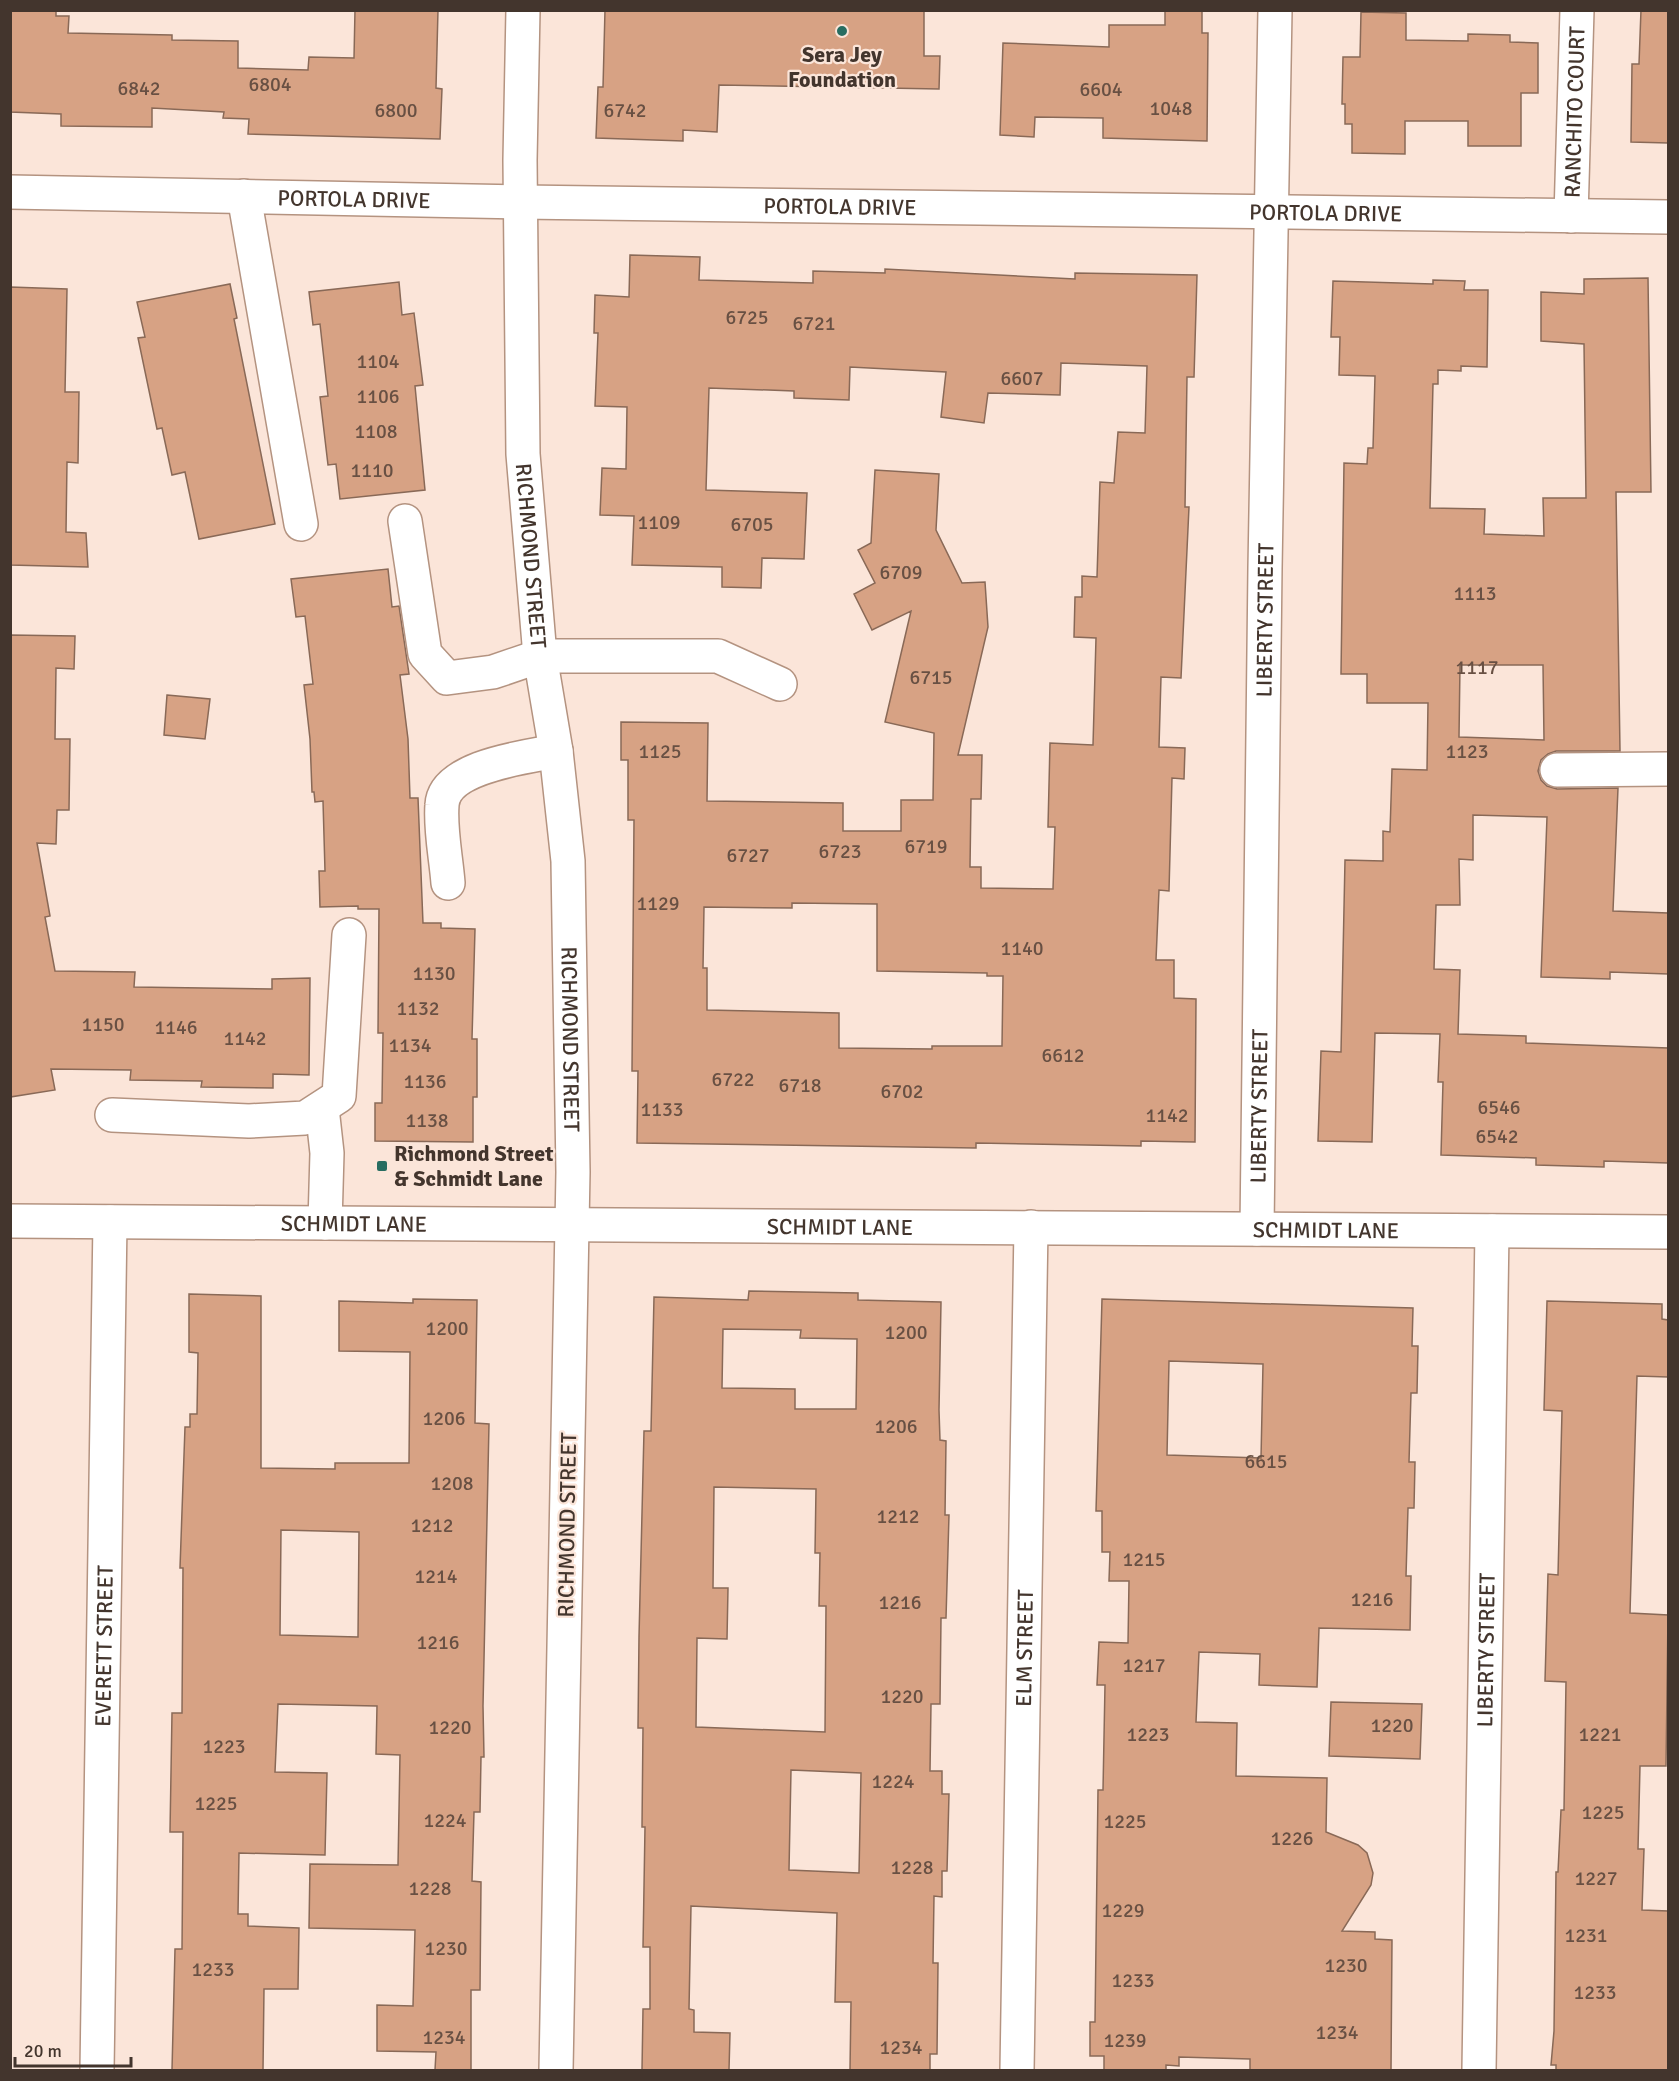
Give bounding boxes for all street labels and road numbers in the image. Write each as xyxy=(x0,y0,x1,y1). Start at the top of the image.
street label: RANCHITO COURT xyxy=(1558,26,1590,198)
street label: PORTOLA DRIVE xyxy=(277,184,431,214)
street label: PORTOLA DRIVE xyxy=(763,192,917,221)
street label: PORTOLA DRIVE xyxy=(1249,198,1403,227)
street label: RICHMOND STREET xyxy=(510,462,553,649)
street label: LIBERTY STREET xyxy=(1250,542,1279,698)
street label: RICHMOND STREET xyxy=(556,946,586,1132)
street label: LIBERTY STREET xyxy=(1244,1028,1273,1183)
street label: SCHMIDT LANE xyxy=(281,1209,427,1237)
street label: SCHMIDT LANE xyxy=(767,1213,913,1240)
street label: SCHMIDT LANE xyxy=(1253,1216,1399,1244)
street label: RICHMOND STREET xyxy=(552,1432,582,1618)
street label: EVERETT STREET xyxy=(89,1565,118,1727)
street label: LIBERTY STREET xyxy=(1471,1572,1500,1728)
street label: ELM STREET xyxy=(1010,1589,1038,1707)

